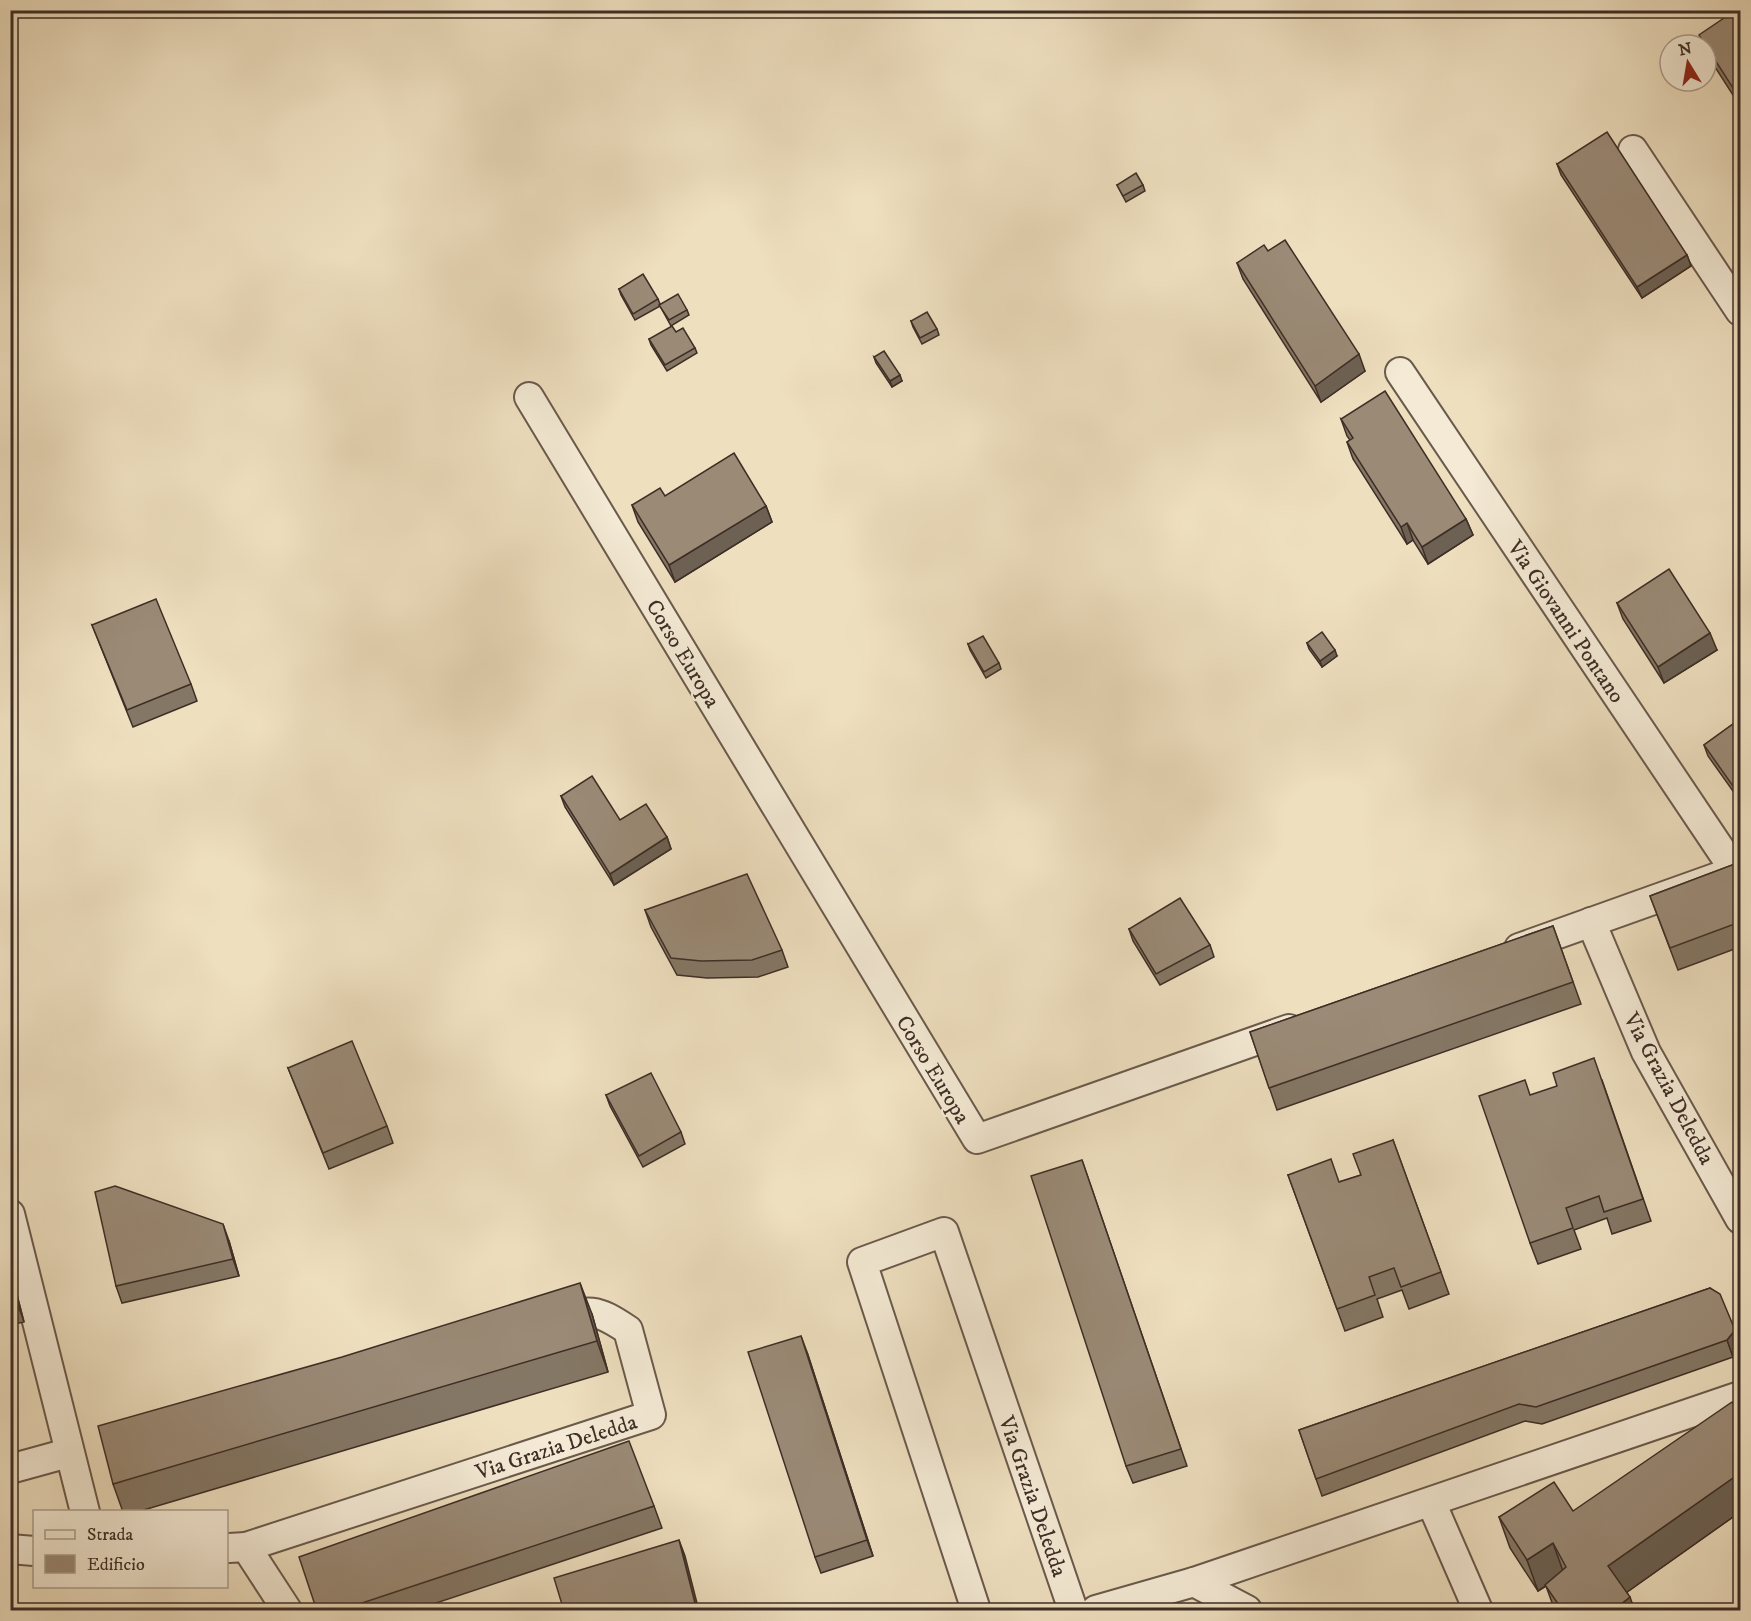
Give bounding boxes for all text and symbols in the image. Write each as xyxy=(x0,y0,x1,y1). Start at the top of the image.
north arrow xyxy=(1658,33,1718,93)
text: N xyxy=(1677,38,1694,60)
street label: Via Giovanni Pontano xyxy=(1501,534,1630,708)
street label: Corso Europa xyxy=(640,595,726,713)
street label: Via Grazia Deledda xyxy=(1617,1007,1720,1170)
street label: Corso Europa xyxy=(890,1011,976,1129)
street label: Via Grazia Deledda xyxy=(471,1408,641,1487)
street label: Via Grazia Deledda xyxy=(992,1412,1073,1581)
legend xyxy=(33,1510,228,1588)
text: Strada xyxy=(87,1524,134,1546)
text: Edificio xyxy=(87,1554,145,1576)

